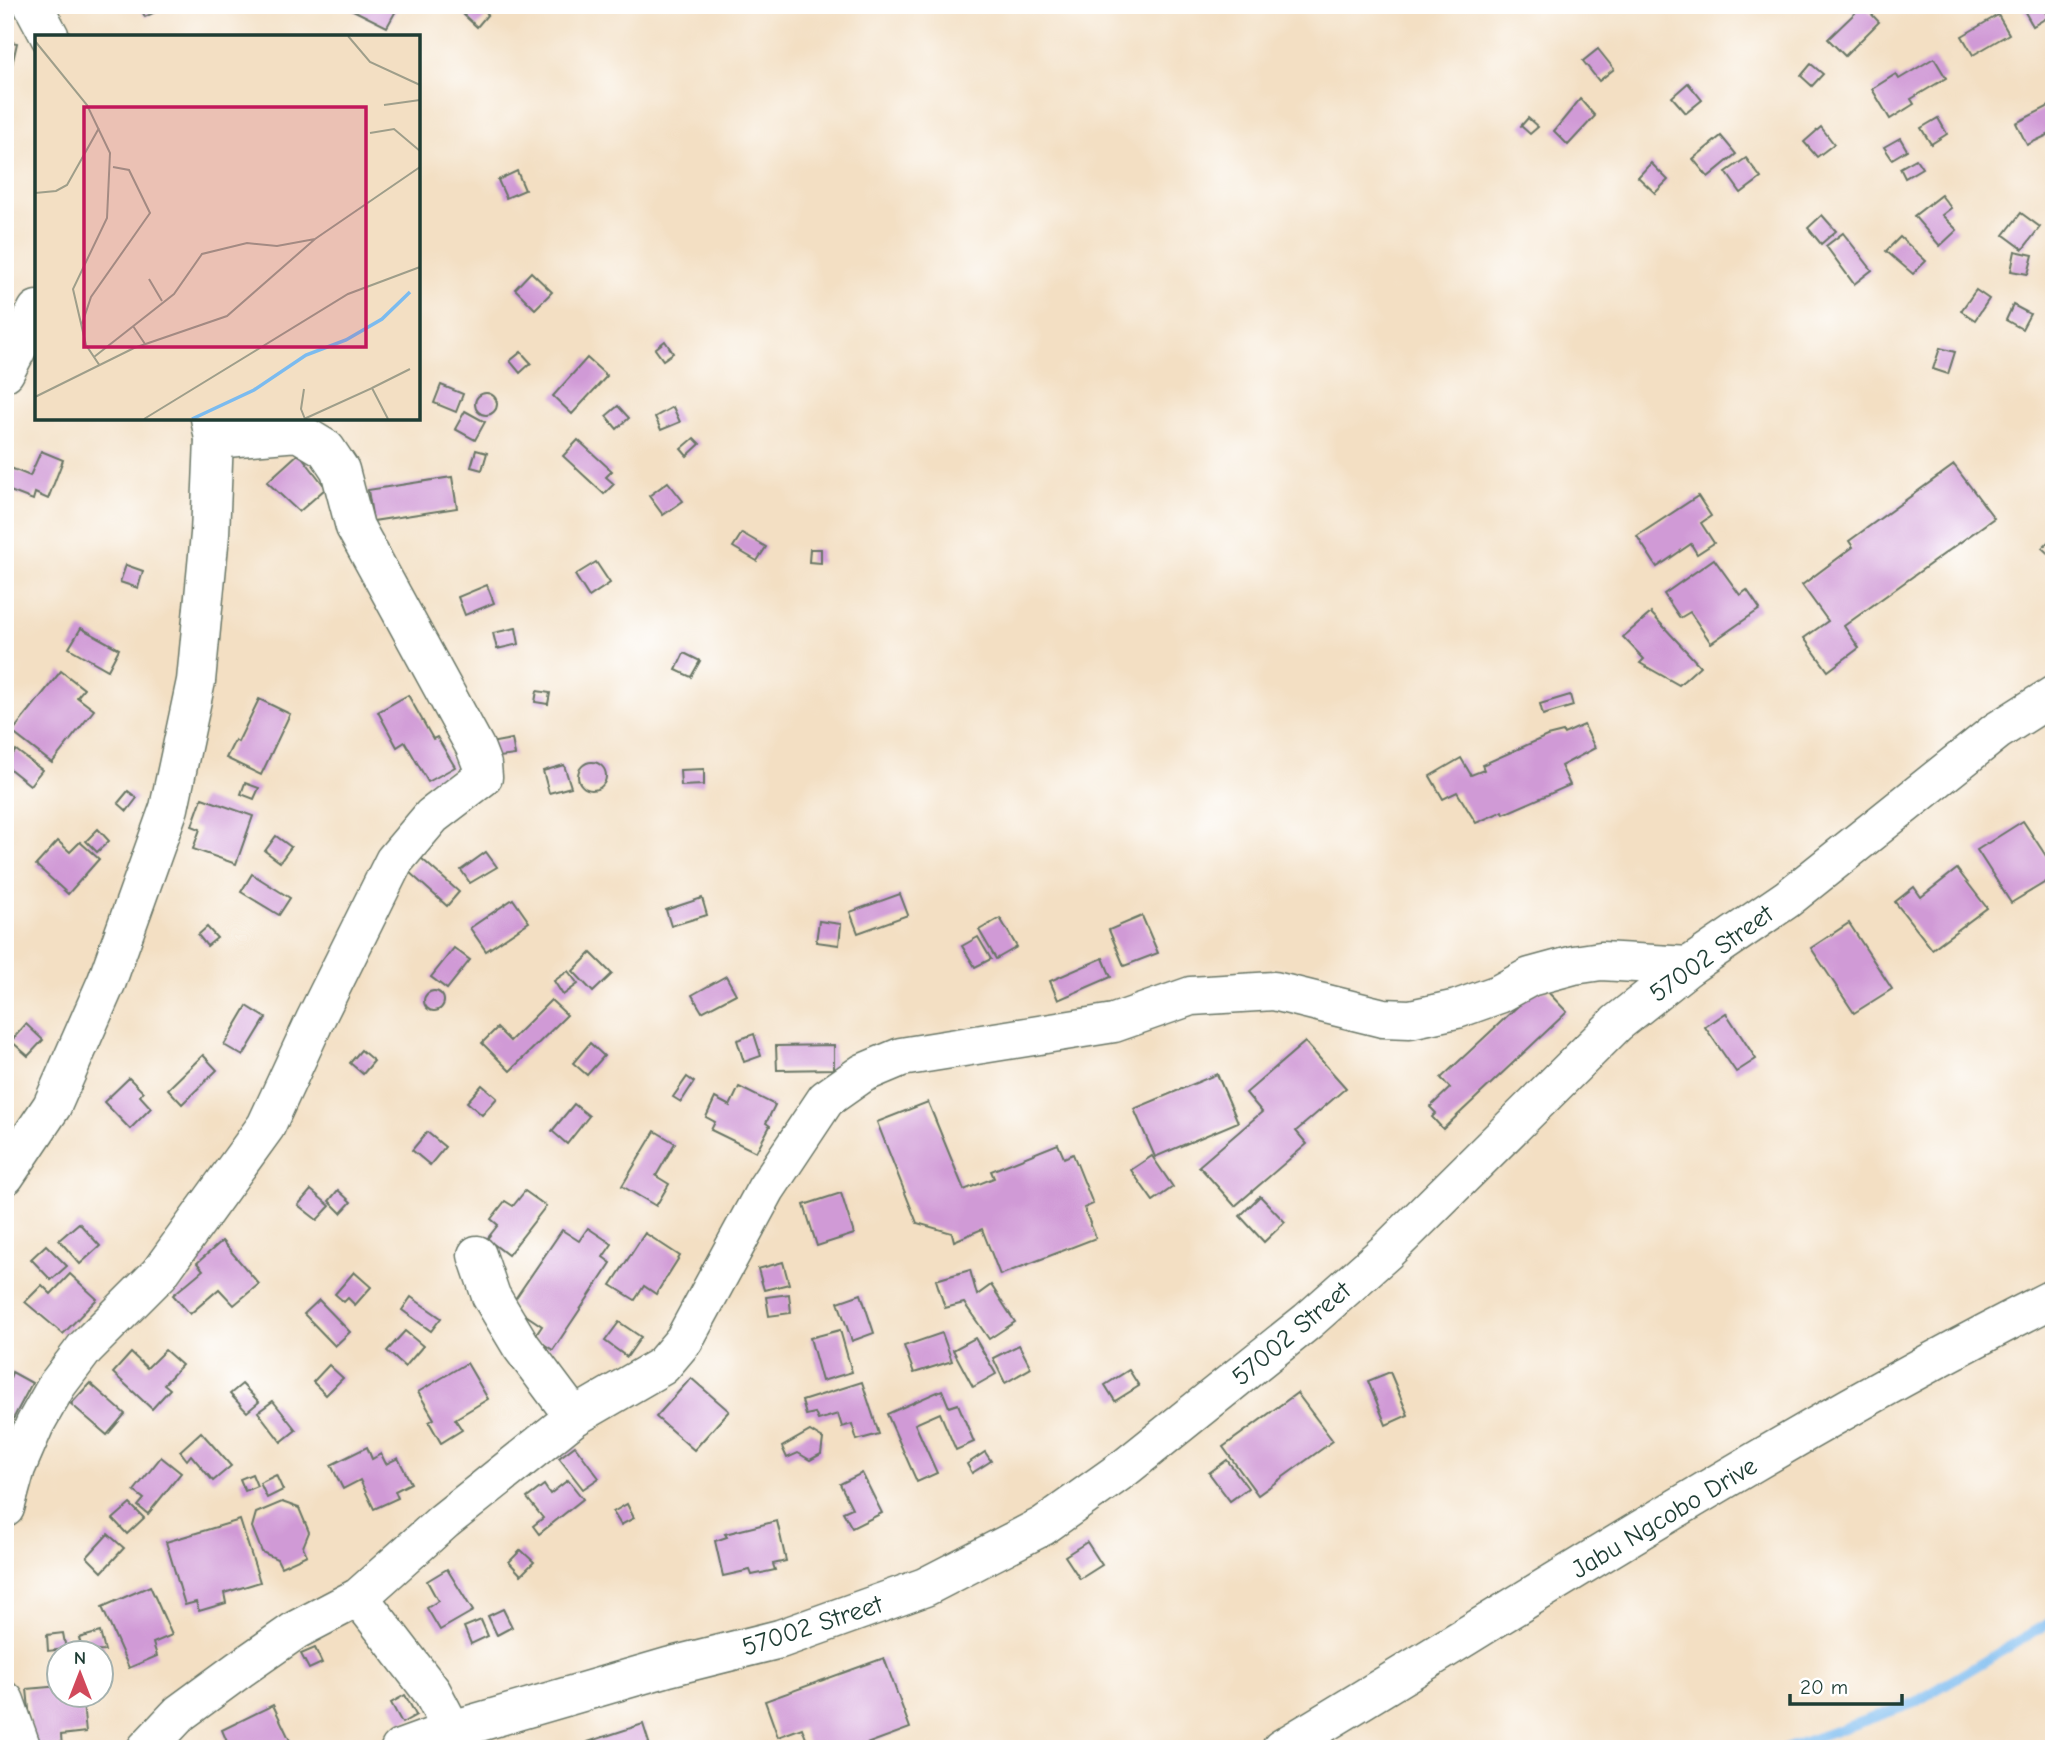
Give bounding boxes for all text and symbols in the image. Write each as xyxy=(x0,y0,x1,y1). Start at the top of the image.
inset map xyxy=(35,35,420,420)
street label: 57002 Street xyxy=(1644,898,1780,1009)
street label: 57002 Street xyxy=(1226,1275,1358,1392)
street label: Jabu Ngcobo Drive xyxy=(1567,1451,1763,1585)
street label: 57002 Street xyxy=(739,1589,888,1663)
north arrow xyxy=(46,1638,116,1708)
text: N xyxy=(74,1647,86,1669)
scale bar xyxy=(1790,1663,1902,1707)
text: 20 m xyxy=(1800,1675,1848,1699)

